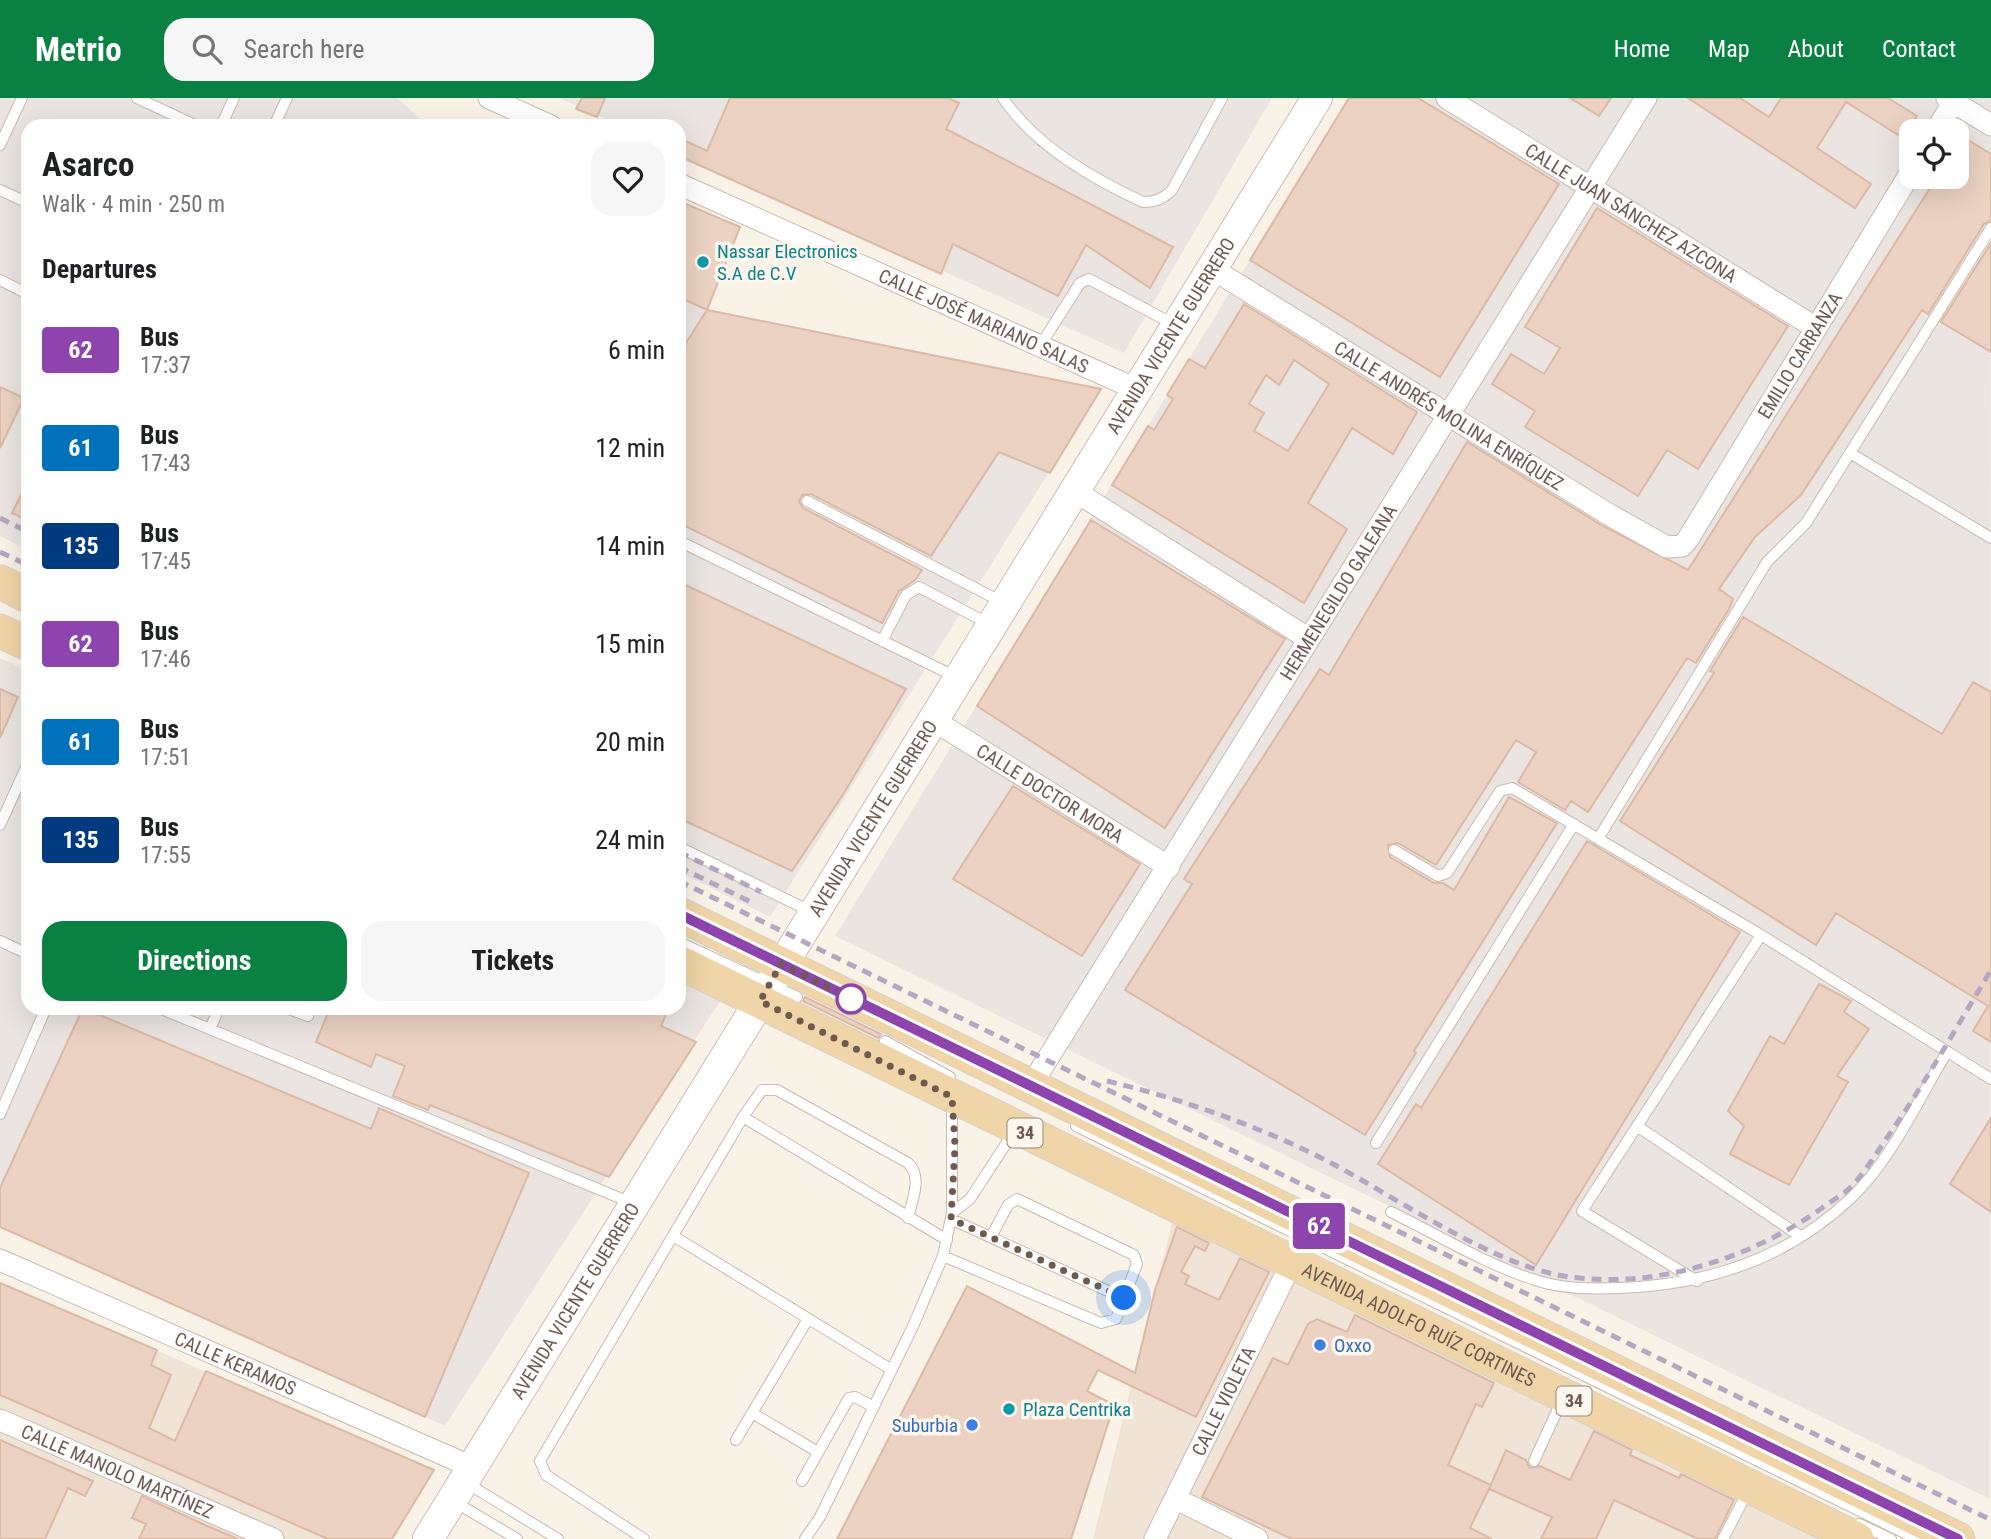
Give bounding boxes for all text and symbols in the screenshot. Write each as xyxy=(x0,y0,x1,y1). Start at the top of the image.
search box xyxy=(164,18,654,81)
text: Metrio xyxy=(35,30,122,69)
icon: search xyxy=(188,30,226,68)
text: Search here xyxy=(244,34,365,64)
text: Home xyxy=(1614,35,1670,63)
text: Map xyxy=(1708,35,1750,63)
text: About xyxy=(1788,35,1844,63)
text: Contact xyxy=(1882,35,1956,63)
map controls xyxy=(1899,119,1969,189)
button: locate xyxy=(1899,119,1969,189)
street label: CALLE JUAN SÁNCHEZ AZCONA xyxy=(1521,139,1741,288)
button: heart xyxy=(591,142,665,216)
text: Asarco xyxy=(42,145,134,184)
text: Walk · 4 min · 250 m xyxy=(42,191,225,218)
street label: AVENIDA VICENTE GUERRERO xyxy=(1102,234,1240,438)
place label: Nassar Electronics S.A de C.V xyxy=(717,240,858,285)
text: Departures xyxy=(42,254,157,284)
marker: Nassar Electronics S.A de C.V xyxy=(695,254,711,270)
street label: CALLE JOSÉ MARIANO SALAS xyxy=(875,264,1092,378)
street label: EMILIO CARRANZA xyxy=(1753,288,1847,423)
text: Bus xyxy=(140,322,179,352)
text: 6 min xyxy=(608,335,665,365)
text: 62 xyxy=(68,336,93,364)
street label: CALLE ANDRÉS MOLINA ENRÍQUEZ xyxy=(1330,336,1568,496)
text: 17:37 xyxy=(140,352,191,379)
text: Bus xyxy=(140,420,179,450)
text: 12 min xyxy=(595,433,665,463)
text: 61 xyxy=(68,434,93,462)
text: 17:43 xyxy=(140,450,191,477)
street label: HERMENEGILDO GALEANA xyxy=(1275,500,1402,684)
text: Bus xyxy=(140,518,179,548)
text: 14 min xyxy=(595,531,665,561)
text: 135 xyxy=(62,532,99,560)
text: 17:45 xyxy=(140,548,191,575)
text: Bus xyxy=(140,616,179,646)
text: 15 min xyxy=(595,629,665,659)
text: 62 xyxy=(68,630,93,658)
text: 17:46 xyxy=(140,646,191,673)
text: Bus xyxy=(140,714,179,744)
street label: AVENIDA VICENTE GUERRERO xyxy=(804,716,942,921)
text: 20 min xyxy=(595,727,665,757)
text: 61 xyxy=(68,728,93,756)
street label: CALLE DOCTOR MORA xyxy=(972,739,1128,848)
text: 17:51 xyxy=(140,744,191,771)
text: Bus xyxy=(140,812,179,842)
text: 24 min xyxy=(595,825,665,855)
text: 135 xyxy=(62,826,99,854)
text: 17:55 xyxy=(140,842,191,869)
button: Directions xyxy=(42,921,347,1001)
button: Tickets xyxy=(361,921,665,1001)
unlabelled marker xyxy=(836,984,866,1014)
road number: 34 xyxy=(1007,1118,1042,1148)
street label: AVENIDA VICENTE GUERRERO xyxy=(506,1199,645,1403)
line badge: 62 xyxy=(1288,1203,1350,1249)
text: 62 xyxy=(1307,1212,1331,1240)
street label: AVENIDA ADOLFO RUÍZ CORTINES xyxy=(1298,1258,1539,1392)
your location xyxy=(1106,1280,1141,1315)
street label: CALLE KERAMOS xyxy=(171,1327,300,1400)
place label: Oxxo xyxy=(1334,1334,1371,1357)
marker: Oxxo xyxy=(1312,1337,1328,1353)
street label: CALLE VIOLETA xyxy=(1187,1343,1260,1460)
road number: 34 xyxy=(1556,1386,1592,1416)
place label: Plaza Centrika xyxy=(1023,1398,1131,1421)
marker: Plaza Centrika xyxy=(1001,1401,1017,1417)
place label: Suburbia xyxy=(892,1414,958,1437)
marker: Suburbia xyxy=(964,1417,980,1433)
street label: CALLE MANOLO MARTÍNEZ xyxy=(18,1420,217,1524)

